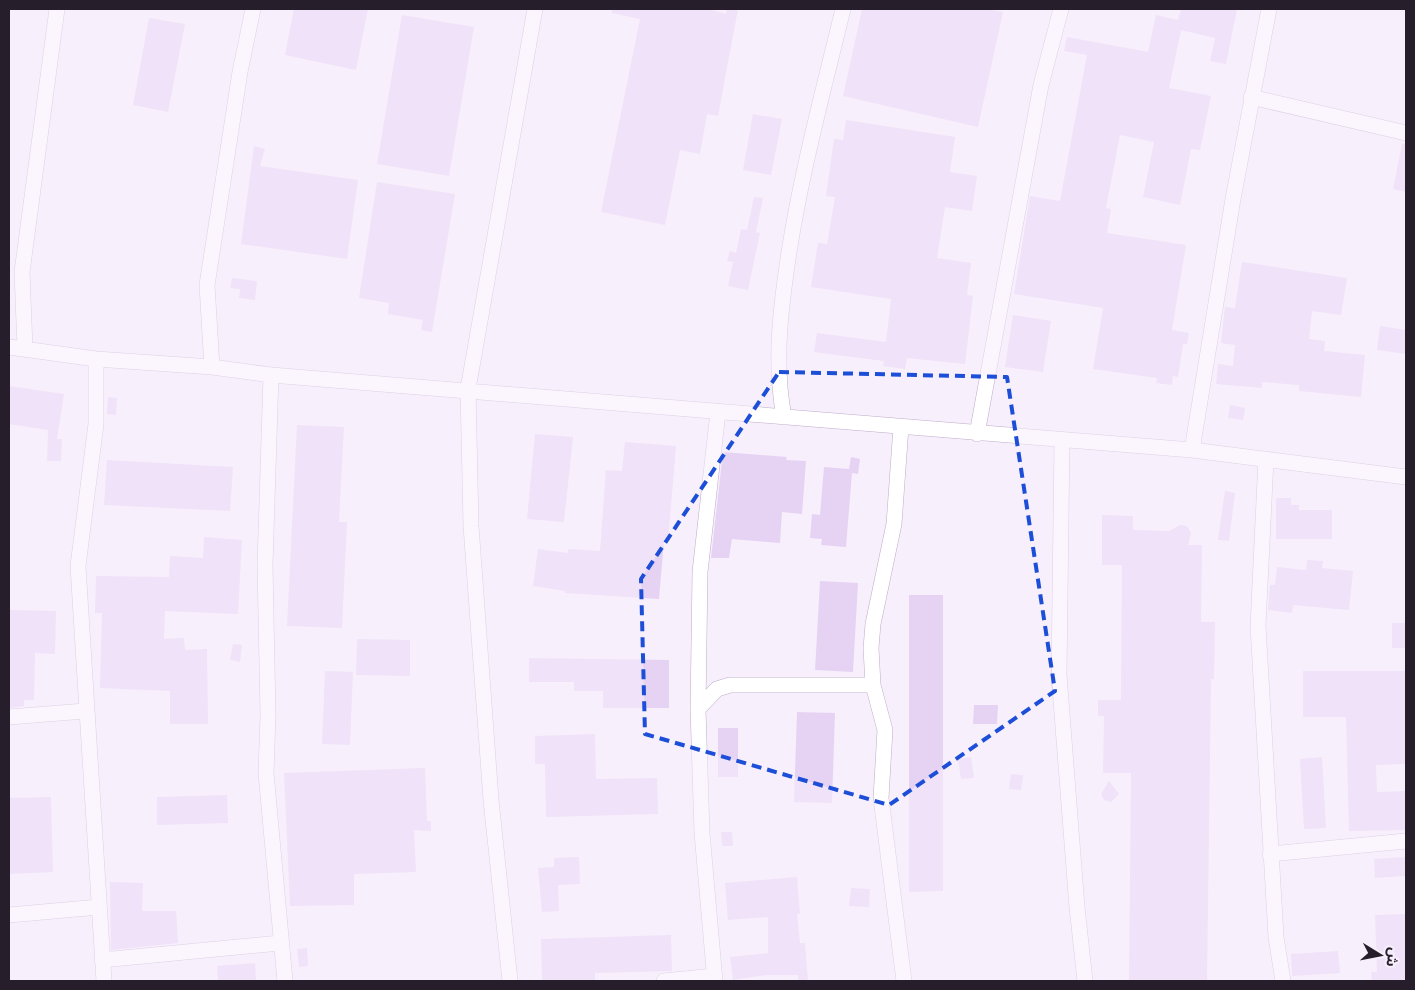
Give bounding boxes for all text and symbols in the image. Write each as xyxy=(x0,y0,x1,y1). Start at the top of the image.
north arrow xyxy=(1355,930,1405,980)
text: ش xyxy=(1383,946,1403,968)

